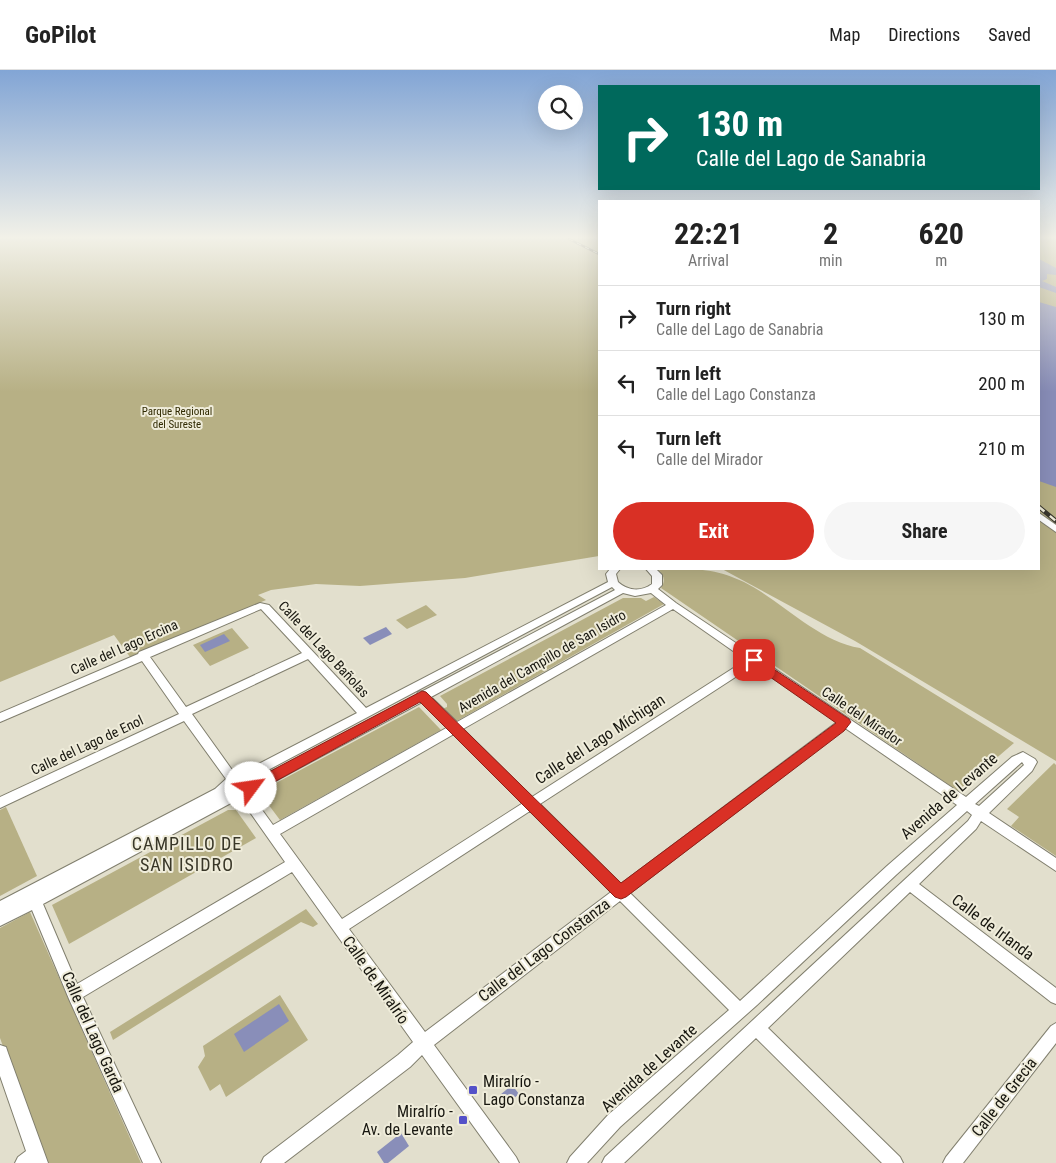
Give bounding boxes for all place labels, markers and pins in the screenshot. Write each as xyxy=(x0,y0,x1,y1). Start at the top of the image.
pin xyxy=(733,639,775,681)
place label: Miralrío - Lago Constanza xyxy=(483,1072,585,1109)
marker: Miralrío - Lago Constanza xyxy=(467,1084,479,1096)
place label: Miralrío - Av. de Levante xyxy=(362,1102,453,1139)
marker: Miralrío - Av. de Levante xyxy=(457,1114,469,1126)

